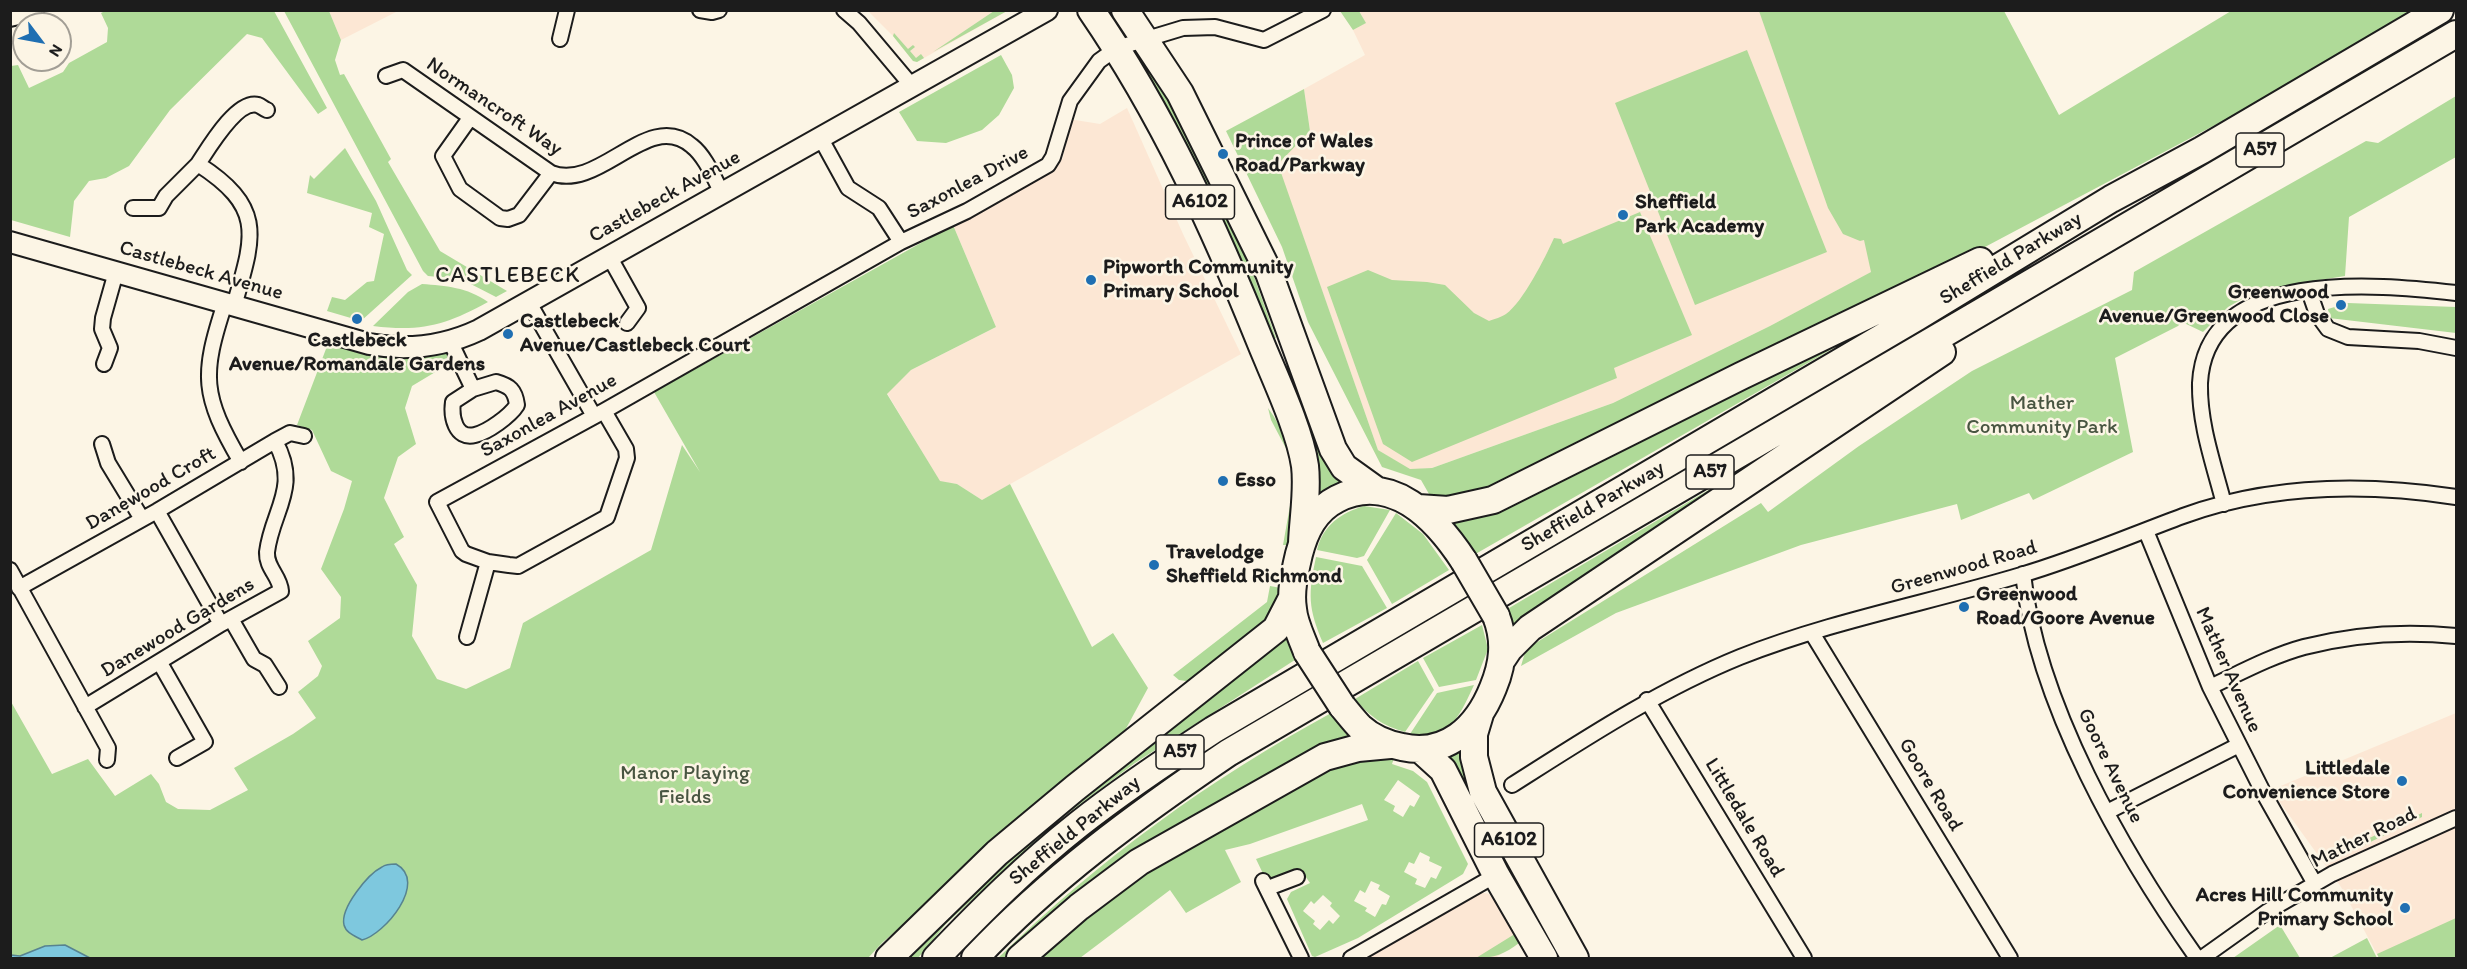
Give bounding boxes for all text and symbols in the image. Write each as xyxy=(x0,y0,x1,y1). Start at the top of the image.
north arrow xyxy=(12,12,72,72)
text: N xyxy=(45,41,67,60)
street label: Normancroft Way xyxy=(421,52,567,162)
place label: Prince of Wales Road/Parkway xyxy=(1235,129,1373,179)
road number: A57 xyxy=(2236,133,2284,167)
street label: Saxonlea Drive xyxy=(903,140,1033,226)
street label: Castlebeck Avenue xyxy=(585,145,745,249)
marker: Prince of Wales Road/Parkway xyxy=(1216,147,1230,161)
road number: A6102 xyxy=(1166,185,1234,219)
place label: Sheffield Park Academy xyxy=(1635,190,1764,240)
street label: Sheffield Parkway xyxy=(1935,207,2087,311)
marker: Sheffield Park Academy xyxy=(1616,208,1630,222)
street label: Castlebeck Avenue xyxy=(116,236,286,306)
place label: Pipworth Community Primary School xyxy=(1103,255,1293,305)
district label: CASTLEBECK xyxy=(435,263,581,289)
marker: Pipworth Community Primary School xyxy=(1084,273,1098,287)
place label: Greenwood Avenue/Greenwood Close xyxy=(2099,280,2329,330)
marker: Greenwood Avenue/Greenwood Close xyxy=(2334,298,2348,312)
place label: Castlebeck Avenue/Castlebeck Court xyxy=(520,309,750,359)
marker: Castlebeck Avenue/Romandale Gardens xyxy=(350,312,364,326)
marker: Castlebeck Avenue/Castlebeck Court xyxy=(501,327,515,341)
place label: Castlebeck Avenue/Romandale Gardens xyxy=(229,328,485,378)
street label: Saxonlea Avenue xyxy=(476,368,622,464)
park label: Mather Community Park xyxy=(1966,391,2118,441)
street label: Danewood Croft xyxy=(81,441,221,537)
road number: A57 xyxy=(1686,455,1734,489)
street label: Sheffield Parkway xyxy=(1517,456,1669,558)
place label: Esso xyxy=(1235,468,1276,494)
marker: Esso xyxy=(1216,474,1230,488)
street label: Greenwood Road xyxy=(1888,535,2040,601)
place label: Travelodge Sheffield Richmond xyxy=(1166,540,1342,590)
marker: Travelodge Sheffield Richmond xyxy=(1147,558,1161,572)
street label: Danewood Gardens xyxy=(97,572,259,684)
place label: Greenwood Road/Goore Avenue xyxy=(1976,582,2155,632)
marker: Greenwood Road/Goore Avenue xyxy=(1957,600,1971,614)
street label: Mather Avenue xyxy=(2189,603,2267,737)
street label: Goore Avenue xyxy=(2071,704,2149,828)
street label: Goore Road xyxy=(1892,734,1968,836)
road number: A57 xyxy=(1156,735,1204,769)
street label: Littledale Road xyxy=(1698,754,1790,882)
place label: Littledale Convenience Store xyxy=(2222,756,2390,806)
park label: Manor Playing Fields xyxy=(620,761,750,811)
street label: Sheffield Parkway xyxy=(1004,770,1146,892)
marker: Littledale Convenience Store xyxy=(2395,774,2409,788)
street label: Mather Road xyxy=(2307,802,2421,874)
road number: A6102 xyxy=(1474,823,1544,857)
place label: Acres Hill Community Primary School xyxy=(2196,883,2393,933)
marker: Acres Hill Community Primary School xyxy=(2398,901,2412,915)

